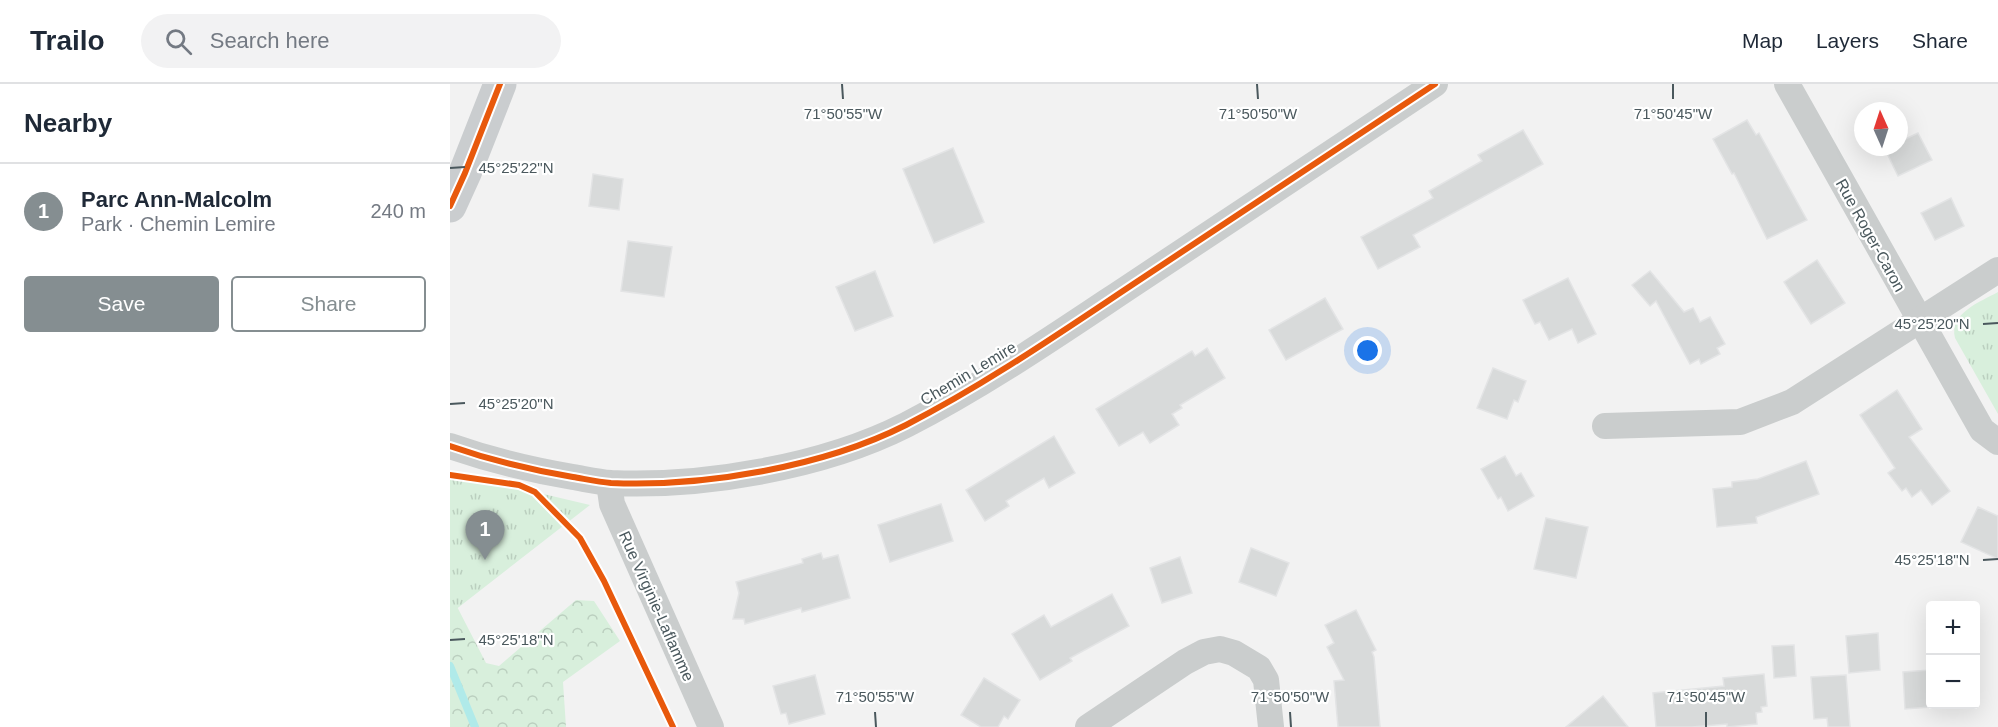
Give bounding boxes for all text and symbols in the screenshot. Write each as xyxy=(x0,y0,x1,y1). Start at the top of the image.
search box xyxy=(141,14,561,68)
text: Trailo xyxy=(30,25,105,56)
icon: search xyxy=(162,25,195,58)
text: Search here xyxy=(210,28,330,53)
text: Map xyxy=(1742,29,1783,52)
text: Layers xyxy=(1816,29,1879,52)
text: Share xyxy=(1912,29,1968,52)
north arrow xyxy=(1854,102,1908,156)
text: 71°50'55"W xyxy=(804,105,883,122)
text: 71°50'50"W xyxy=(1219,105,1298,122)
text: 71°50'45"W xyxy=(1634,105,1713,122)
text: Nearby xyxy=(24,108,112,138)
text: 45°25'22"N xyxy=(478,159,554,176)
street label: Rue Roger-Caron xyxy=(1833,176,1909,295)
text: Parc Ann-Malcolm xyxy=(81,187,272,212)
text: 1 xyxy=(38,200,49,222)
text: 240 m xyxy=(370,200,426,222)
text: Park · Chemin Lemire xyxy=(81,213,276,235)
button: Save xyxy=(24,276,219,332)
button: Share xyxy=(231,276,426,332)
text: 45°25'20"N xyxy=(1894,315,1970,332)
your location xyxy=(1353,336,1382,365)
street label: Chemin Lemire xyxy=(917,338,1019,409)
text: 45°25'20"N xyxy=(478,395,554,412)
pin: 1 xyxy=(465,510,504,560)
street label: Rue Virginie-Laflamme xyxy=(616,529,697,684)
text: 45°25'18"N xyxy=(1894,551,1970,568)
map controls xyxy=(1926,601,1980,709)
button: + xyxy=(1926,601,1980,655)
text: 45°25'18"N xyxy=(478,631,554,648)
button: − xyxy=(1926,655,1980,709)
text: 71°50'55"W xyxy=(836,688,915,705)
text: 71°50'50"W xyxy=(1251,688,1330,705)
text: 71°50'45"W xyxy=(1667,688,1746,705)

